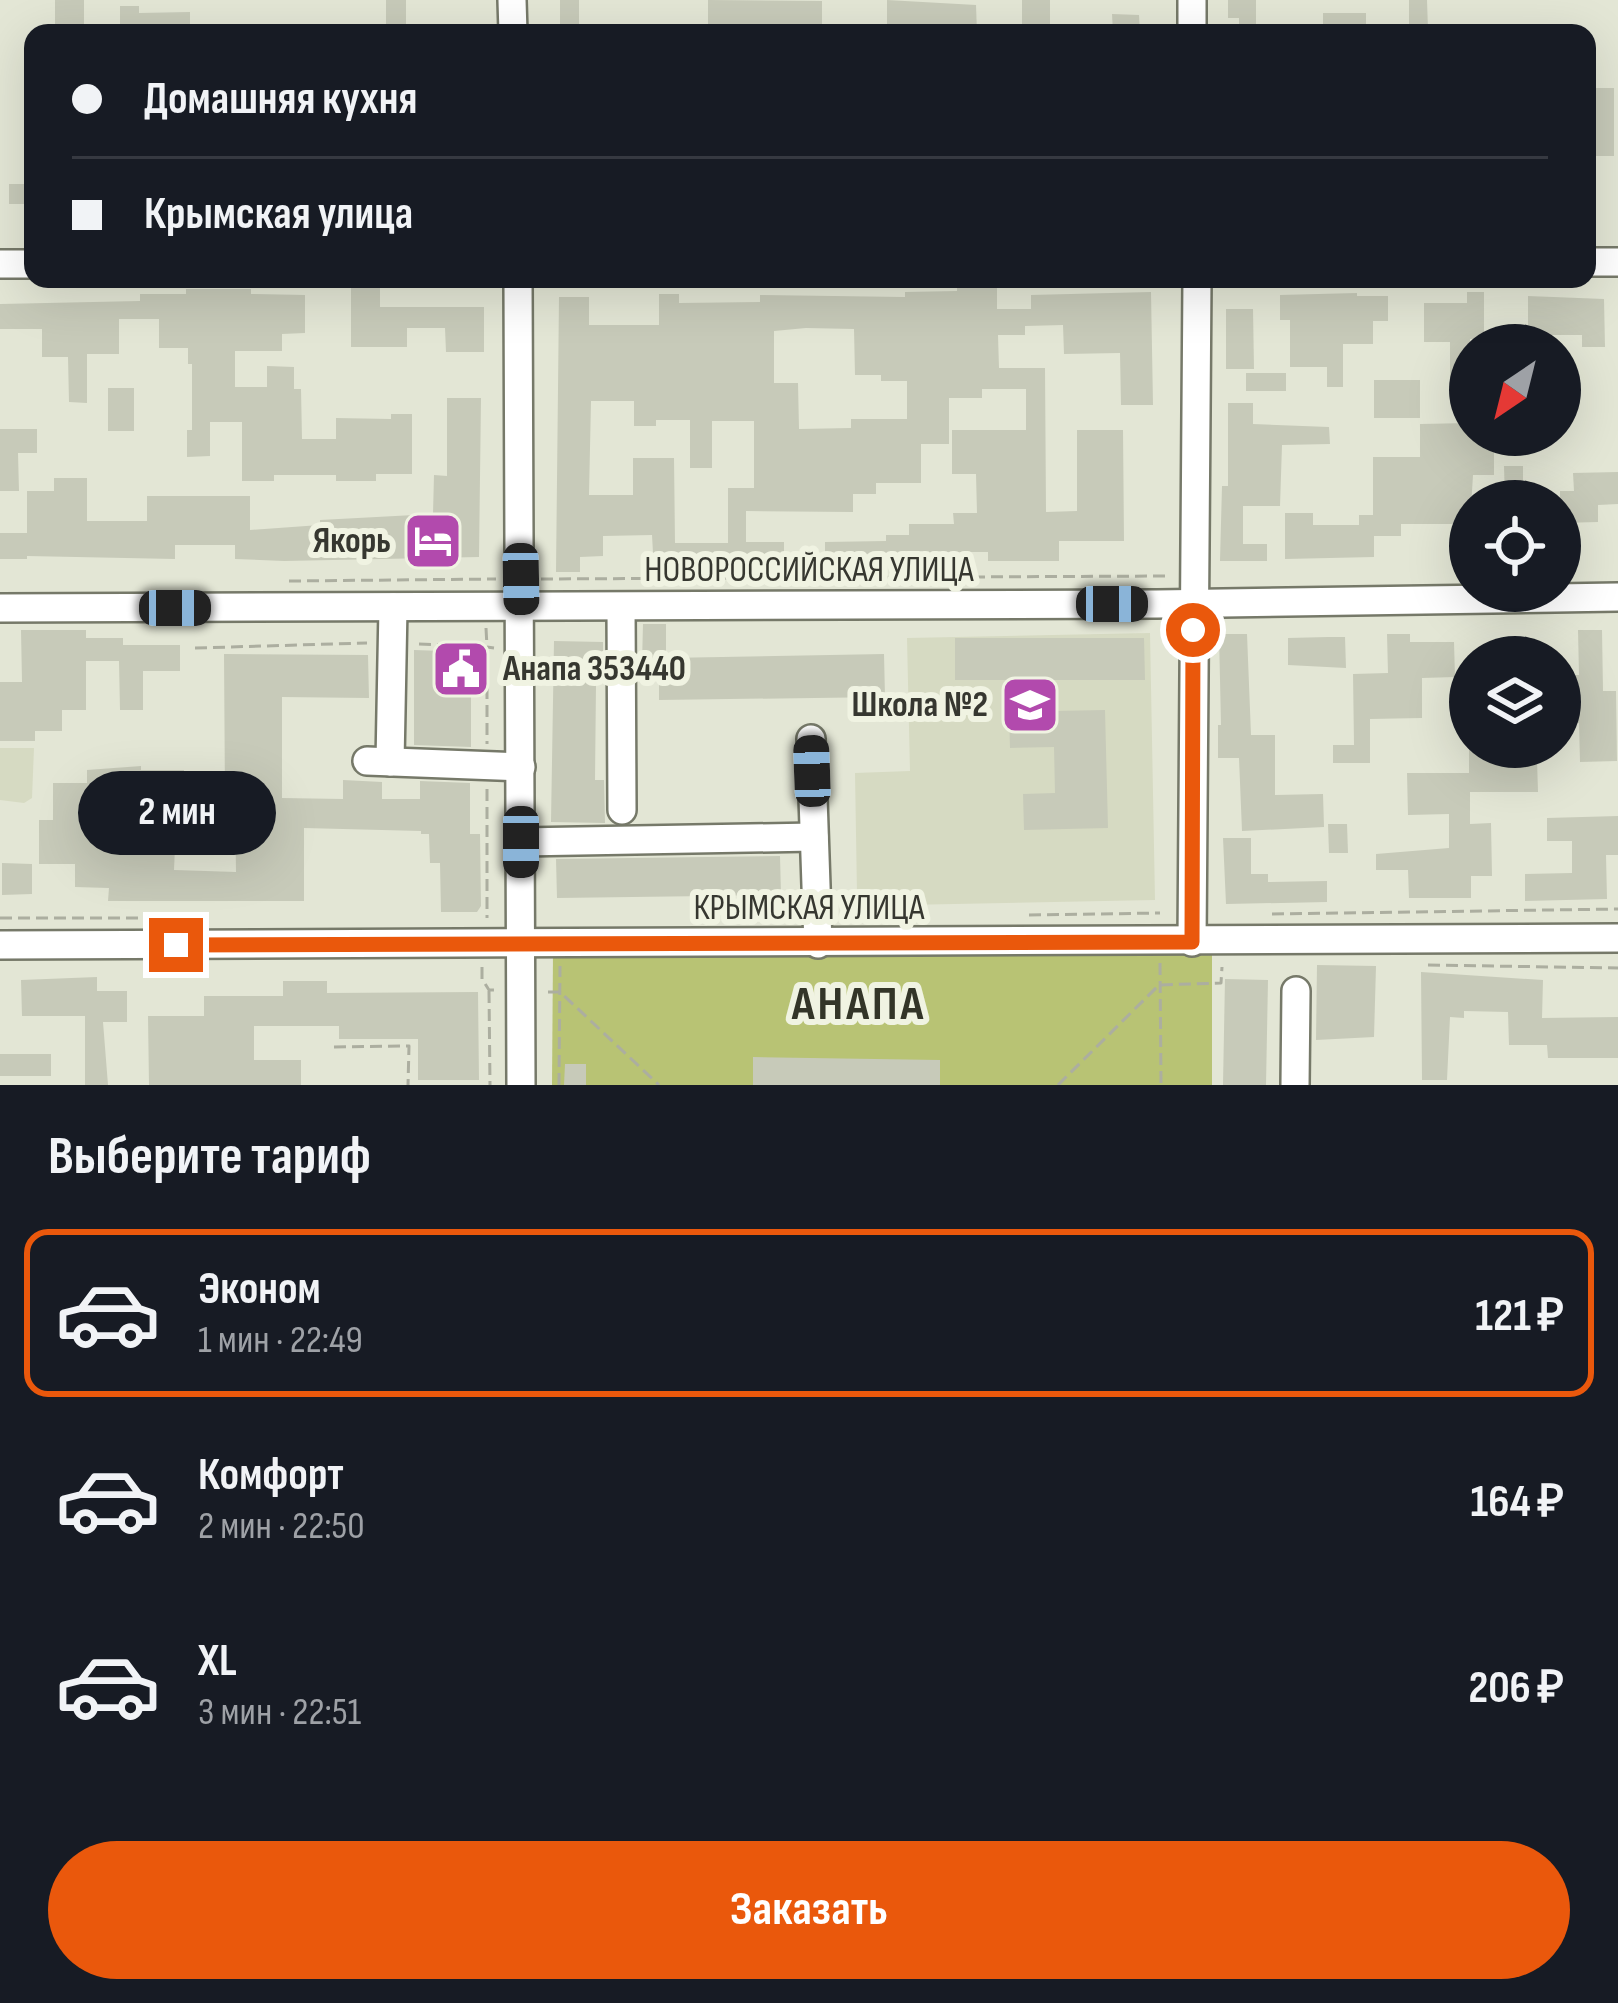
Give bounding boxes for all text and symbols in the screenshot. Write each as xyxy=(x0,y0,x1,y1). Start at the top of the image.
text: Домашняя кухня xyxy=(144,72,417,127)
text: Крымская улица xyxy=(144,187,413,242)
north arrow xyxy=(1449,324,1581,456)
map controls xyxy=(1449,324,1581,768)
button: locate xyxy=(1449,480,1581,612)
hotel icon: Якорь xyxy=(402,510,464,572)
place label: Якорь xyxy=(313,520,391,563)
car xyxy=(502,543,540,615)
street label: НОВОРОССИЙСКАЯ УЛИЦА xyxy=(644,549,974,592)
car xyxy=(1076,586,1148,622)
car xyxy=(139,590,211,626)
route start xyxy=(1166,603,1220,657)
button: layers xyxy=(1449,636,1581,768)
public building icon: Анапа 353440 xyxy=(430,638,492,700)
place label: Анапа 353440 xyxy=(502,648,686,691)
school or university icon: Школа №2 xyxy=(999,674,1061,736)
place label: Школа №2 xyxy=(852,684,988,727)
car xyxy=(793,734,831,808)
callout: 2 мин xyxy=(77,771,275,855)
text: 2 мин xyxy=(138,789,216,836)
car xyxy=(503,806,539,878)
street label: КРЫМСКАЯ УЛИЦА xyxy=(694,887,925,930)
route end xyxy=(149,918,203,972)
district label: АНАПА xyxy=(791,976,926,1033)
text: Выберите тариф xyxy=(48,1124,371,1189)
icon: car xyxy=(54,1259,162,1367)
text: Эконом xyxy=(198,1262,321,1317)
text: 121 ₽ xyxy=(1475,1289,1564,1344)
text: 1 мин · 22:49 xyxy=(198,1317,363,1364)
icon: car xyxy=(54,1445,162,1553)
text: Комфорт xyxy=(198,1448,344,1503)
text: 164 ₽ xyxy=(1471,1475,1564,1530)
text: 2 мин · 22:50 xyxy=(198,1503,365,1550)
icon: car xyxy=(54,1631,162,1739)
text: XL xyxy=(198,1634,237,1689)
text: 206 ₽ xyxy=(1468,1661,1564,1716)
text: 3 мин · 22:51 xyxy=(198,1689,361,1736)
button: Заказать xyxy=(48,1841,1570,1979)

